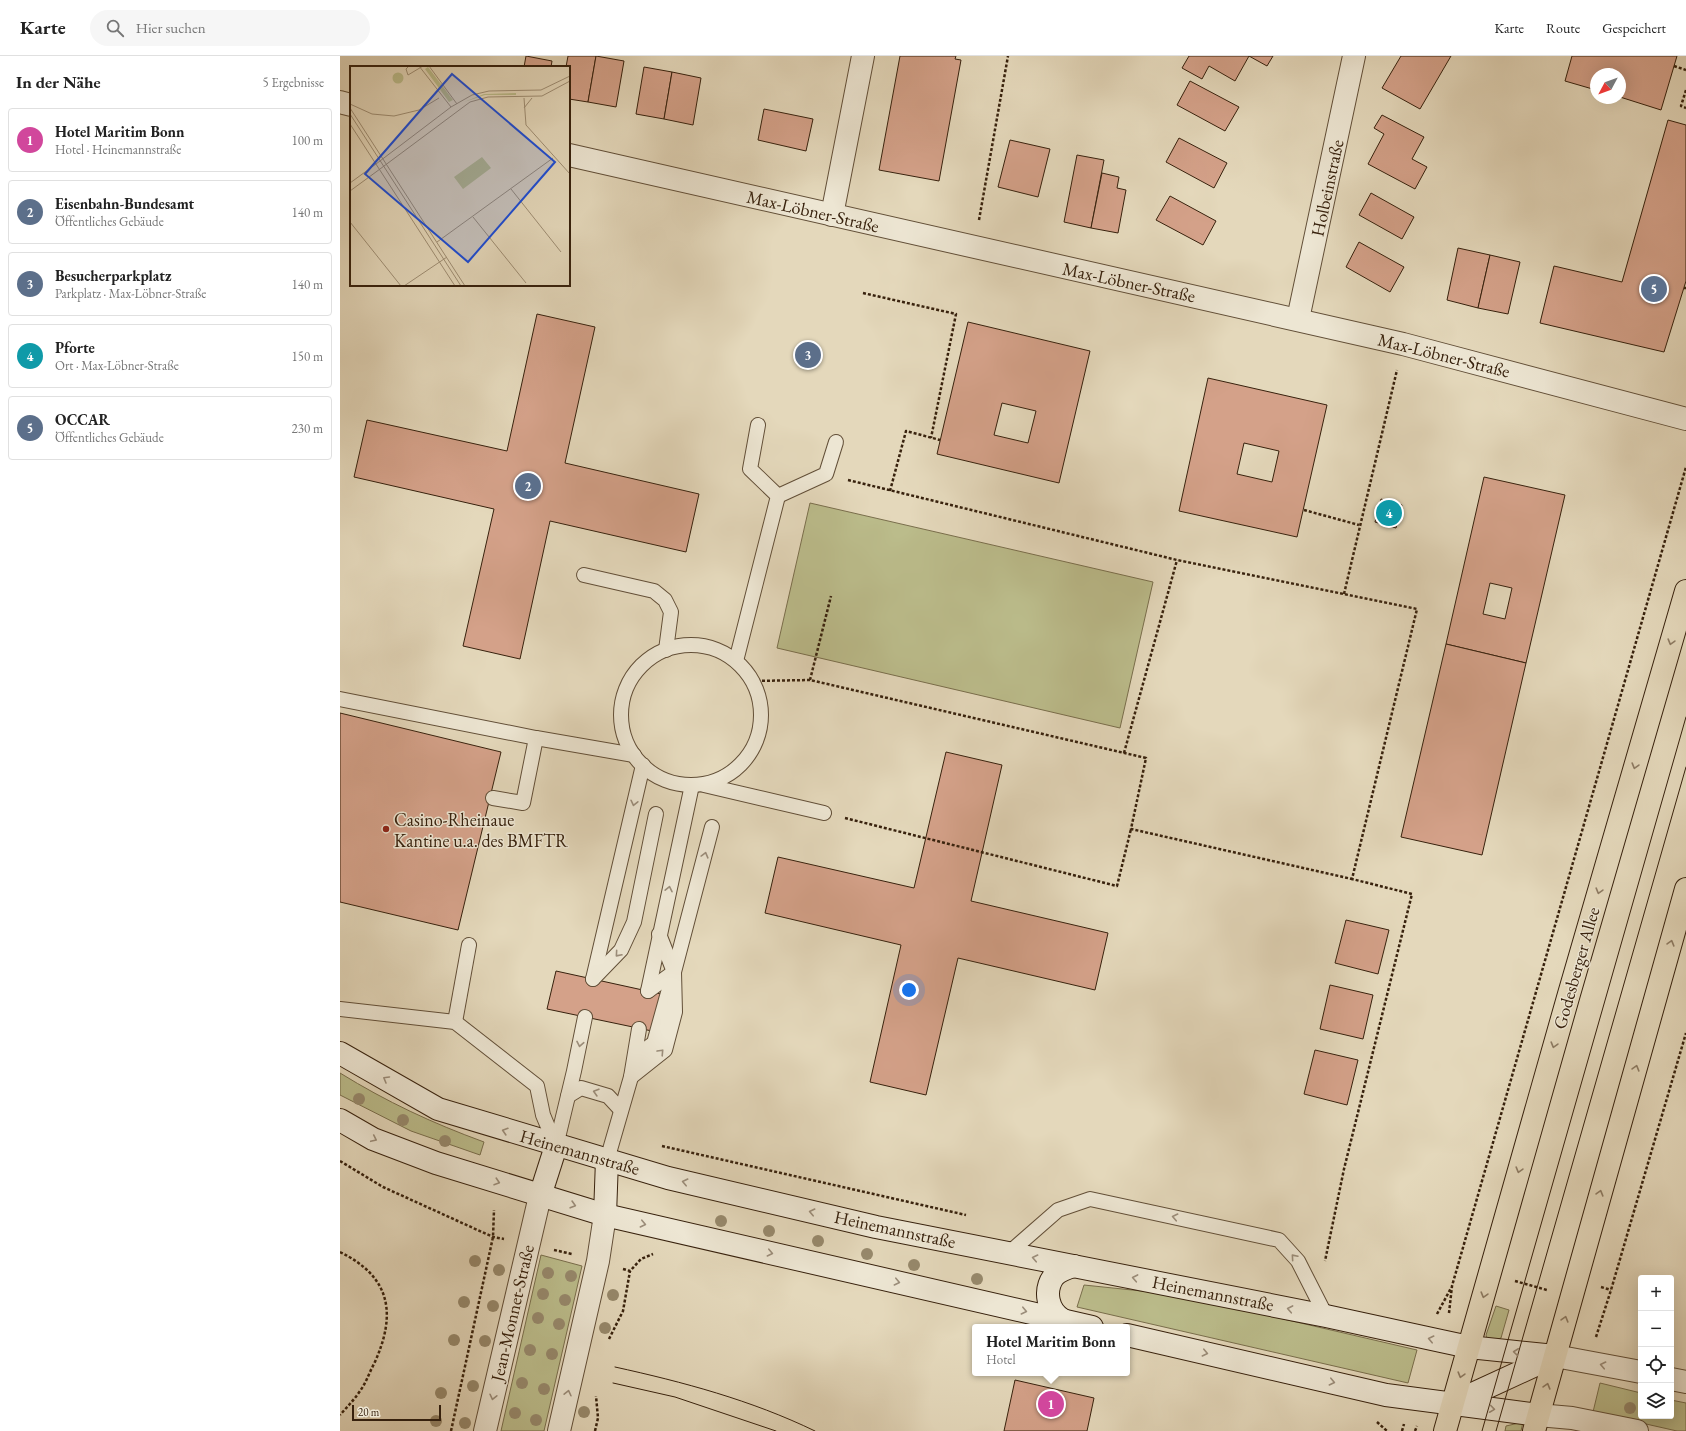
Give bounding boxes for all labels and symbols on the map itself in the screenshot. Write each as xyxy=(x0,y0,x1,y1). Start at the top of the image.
inset map xyxy=(350,66,570,286)
north arrow xyxy=(1590,68,1626,104)
street label: Holbeinstraße xyxy=(1306,137,1348,239)
street label: Max-Löbner-Straße xyxy=(745,185,881,237)
street label: Max-Löbner-Straße xyxy=(1060,257,1198,307)
pin: 5 xyxy=(1641,274,1667,304)
street label: Max-Löbner-Straße xyxy=(1376,327,1512,383)
pin: 3 xyxy=(795,340,821,370)
pin: 2 xyxy=(515,471,541,501)
pin: 4 xyxy=(1376,498,1402,528)
one-way arrow xyxy=(1667,638,1676,645)
one-way arrow xyxy=(1631,763,1640,770)
one-way arrow xyxy=(630,800,638,806)
place label: Casino-Rheinaue Kantine u.a. des BMFTR xyxy=(394,808,568,852)
marker: Casino-Rheinaue Kantine u.a. des BMFTR xyxy=(381,824,391,834)
one-way arrow xyxy=(700,852,708,858)
one-way arrow xyxy=(664,886,672,892)
one-way arrow xyxy=(1595,888,1604,895)
street label: Godesberger Allee xyxy=(1548,904,1604,1032)
one-way arrow xyxy=(1666,940,1675,947)
one-way arrow xyxy=(615,949,622,956)
your location xyxy=(899,980,919,1000)
one-way arrow xyxy=(576,1041,584,1047)
one-way arrow xyxy=(1551,1041,1559,1048)
one-way arrow xyxy=(656,1050,663,1057)
one-way arrow xyxy=(1631,1065,1639,1072)
one-way arrow xyxy=(383,1077,390,1084)
one-way arrow xyxy=(593,1088,600,1097)
street label: Heinemannstraße xyxy=(517,1124,643,1180)
one-way arrow xyxy=(502,1127,509,1136)
one-way arrow xyxy=(370,1134,377,1142)
one-way arrow xyxy=(1515,1166,1524,1173)
one-way arrow xyxy=(493,1177,500,1186)
one-way arrow xyxy=(682,1179,689,1187)
one-way arrow xyxy=(1596,1190,1604,1197)
one-way arrow xyxy=(569,1200,576,1209)
street label: Heinemannstraße xyxy=(832,1205,958,1253)
one-way arrow xyxy=(809,1208,816,1217)
one-way arrow xyxy=(1171,1214,1178,1222)
one-way arrow xyxy=(640,1219,647,1227)
street label: Jean-Monnet-Straße xyxy=(485,1242,539,1385)
one-way arrow xyxy=(767,1248,773,1256)
one-way arrow xyxy=(1032,1254,1039,1262)
one-way arrow xyxy=(1292,1255,1299,1262)
street label: Heinemannstraße xyxy=(1150,1270,1276,1316)
one-way arrow xyxy=(1132,1274,1138,1282)
one-way arrow xyxy=(894,1277,900,1285)
one-way arrow xyxy=(1480,1291,1489,1298)
one-way arrow xyxy=(1287,1305,1293,1313)
one-way arrow xyxy=(1020,1307,1027,1315)
one-way arrow xyxy=(1560,1315,1569,1322)
one-way arrow xyxy=(1428,1336,1434,1344)
one-way arrow xyxy=(1513,1347,1519,1356)
one-way arrow xyxy=(1202,1349,1209,1357)
one-way arrow xyxy=(1600,1361,1606,1369)
one-way arrow xyxy=(1457,1371,1466,1378)
one-way arrow xyxy=(1329,1378,1335,1386)
one-way arrow xyxy=(1542,1382,1550,1389)
pin: 1 xyxy=(1038,1389,1064,1419)
one-way arrow xyxy=(563,1390,572,1397)
one-way arrow xyxy=(489,1394,497,1401)
scale bar xyxy=(352,1403,441,1422)
one-way arrow xyxy=(1488,1404,1495,1413)

